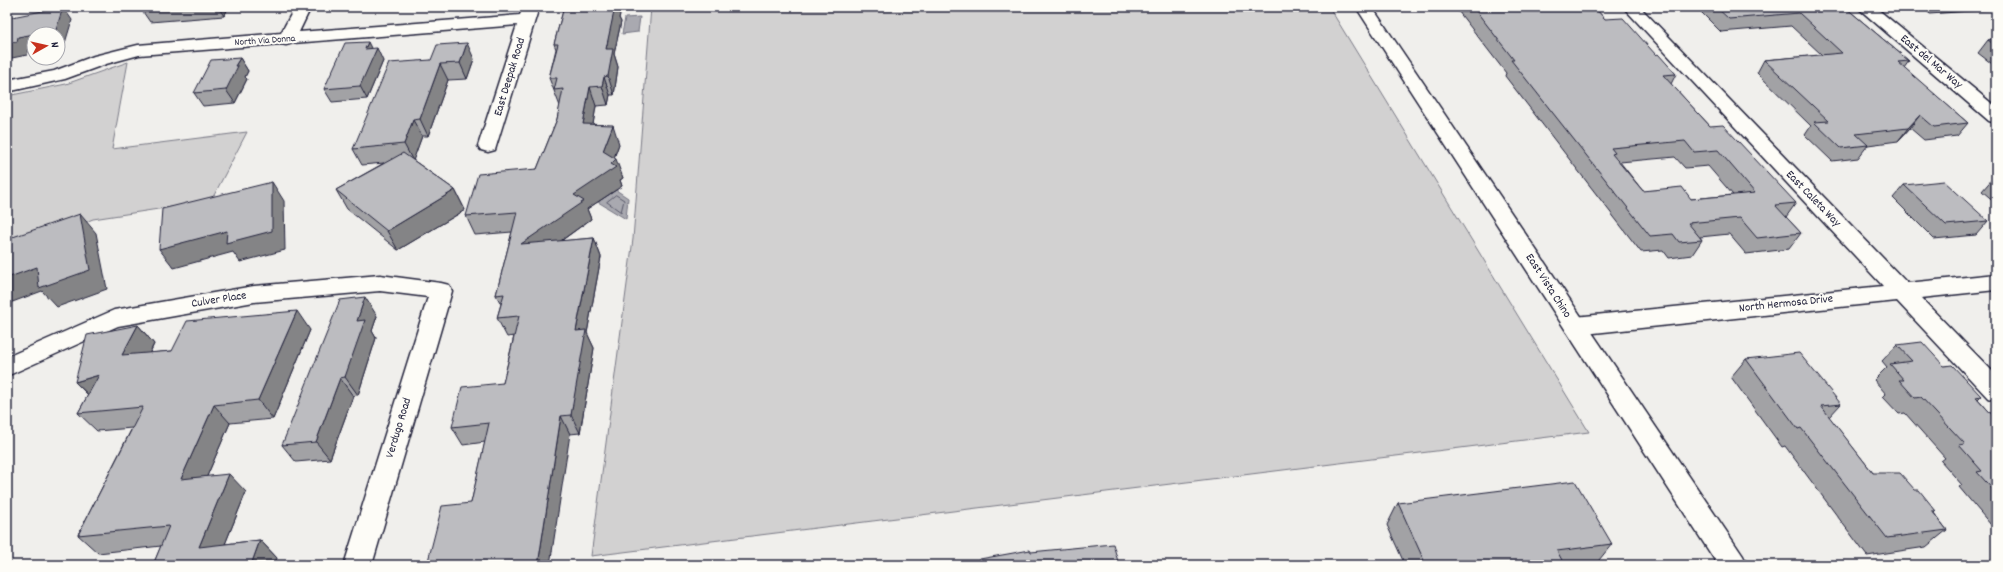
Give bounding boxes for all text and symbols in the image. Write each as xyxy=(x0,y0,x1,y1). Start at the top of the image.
north arrow xyxy=(26,26,66,66)
street label: East del Mar Way xyxy=(1896,31,1967,94)
street label: North Via Donna xyxy=(234,32,296,50)
street label: East Deepak Road xyxy=(490,36,530,118)
text: N xyxy=(46,41,62,49)
street label: East Caleta Way xyxy=(1781,167,1845,232)
street label: East Vista Chino xyxy=(1521,250,1575,322)
street label: Culver Place xyxy=(190,287,248,313)
street label: North Hermosa Drive xyxy=(1738,291,1834,317)
street label: Verdugo Road xyxy=(382,396,416,460)

